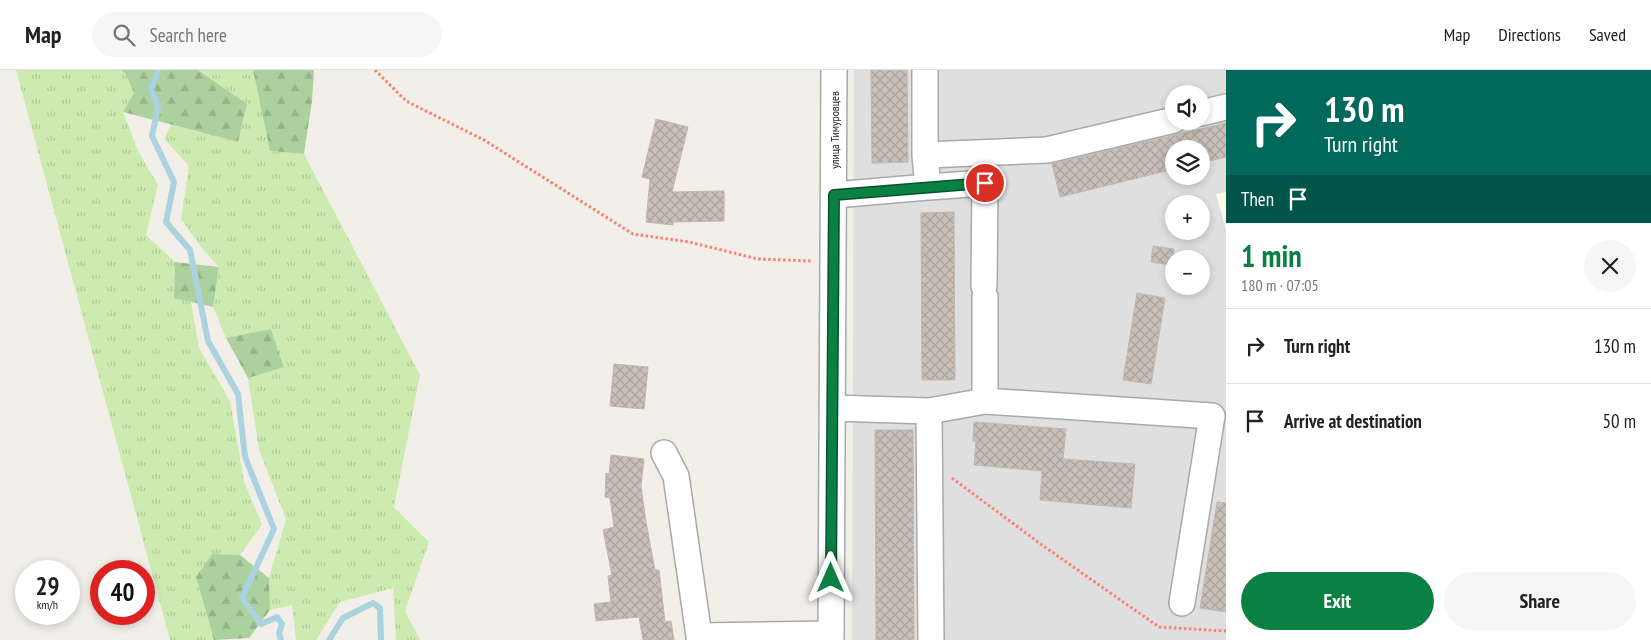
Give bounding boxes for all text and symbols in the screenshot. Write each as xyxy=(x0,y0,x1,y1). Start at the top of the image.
search box xyxy=(92,12,442,57)
text: Map xyxy=(25,19,62,50)
icon: search xyxy=(110,21,138,49)
text: Search here xyxy=(150,23,227,47)
text: Map xyxy=(1444,23,1470,46)
text: Directions xyxy=(1498,23,1561,46)
text: Saved xyxy=(1589,23,1626,46)
map controls xyxy=(1165,85,1210,295)
button: sound xyxy=(1165,85,1210,130)
text: 130 m xyxy=(1324,86,1405,132)
icon: right xyxy=(1241,90,1306,155)
street label: улица Тимуровцев xyxy=(827,91,842,169)
text: Turn right xyxy=(1324,130,1398,158)
button: layers xyxy=(1165,140,1210,185)
pin xyxy=(964,162,1006,204)
icon: arrive xyxy=(971,169,999,197)
icon: arrive xyxy=(1284,185,1312,213)
text: Then xyxy=(1241,187,1274,211)
button: + xyxy=(1165,195,1210,240)
text: 1 min xyxy=(1241,236,1302,275)
button: close xyxy=(1584,240,1636,292)
button: − xyxy=(1165,250,1210,295)
text: 180 m · 07:05 xyxy=(1241,275,1319,295)
icon: right xyxy=(1241,332,1269,360)
text: Turn right xyxy=(1284,334,1350,358)
text: 130 m xyxy=(1594,334,1636,358)
icon: arrive xyxy=(1241,407,1269,435)
text: Arrive at destination xyxy=(1284,409,1422,433)
text: 50 m xyxy=(1603,409,1636,433)
position arrow xyxy=(804,551,856,603)
speed limit sign: 40 xyxy=(90,560,155,625)
text: 29 xyxy=(36,570,59,602)
button: Exit xyxy=(1241,572,1434,630)
button: Share xyxy=(1444,572,1636,630)
text: km/h xyxy=(37,597,58,612)

